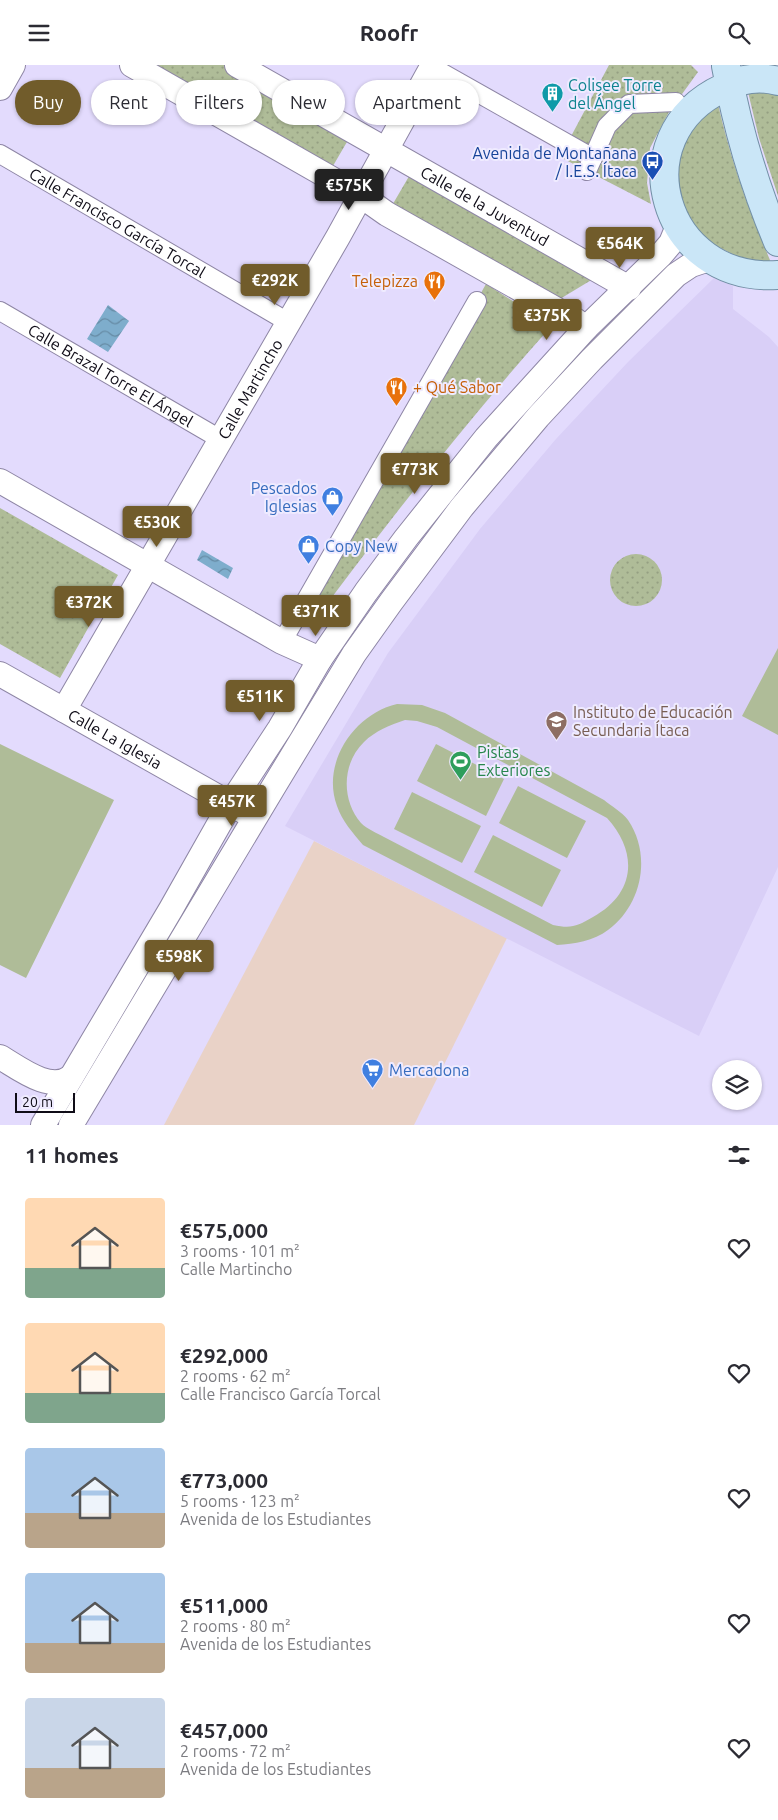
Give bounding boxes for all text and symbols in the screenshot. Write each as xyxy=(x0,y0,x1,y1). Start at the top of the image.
icon: menu xyxy=(25,19,53,47)
icon: search xyxy=(725,19,753,47)
text: Roofr xyxy=(360,20,418,45)
place label: Colisee Torre del Ángel xyxy=(568,76,662,112)
chip: Buy xyxy=(15,80,81,125)
chip: Rent xyxy=(91,80,166,125)
chip: Filters xyxy=(176,80,262,125)
chip: New xyxy=(272,80,345,125)
chip: Apartment xyxy=(355,80,479,125)
building icon: Colisee Torre del Ángel xyxy=(540,82,564,113)
place label: Avenida de Montañana / I.E.S. Ítaca xyxy=(472,144,637,180)
bus stop icon: Avenida de Montañana / I.E.S. Ítaca xyxy=(641,150,665,181)
street label: Calle de la Juventud xyxy=(417,162,552,249)
street label: Calle Francisco García Torcal xyxy=(26,164,209,281)
pin: €575K xyxy=(314,169,384,211)
text: €575K xyxy=(326,176,372,194)
pin: €564K xyxy=(585,227,655,269)
text: €564K xyxy=(597,234,643,252)
pin: €292K xyxy=(240,263,310,306)
restaurant icon: Telepizza xyxy=(422,269,446,300)
text: €292K xyxy=(252,271,298,289)
place label: Telepizza xyxy=(352,272,418,290)
pin: €375K xyxy=(512,299,582,341)
text: €375K xyxy=(524,306,570,324)
street label: Calle Brazal Torre El Ángel xyxy=(25,320,196,430)
street label: Calle Martincho xyxy=(214,336,286,442)
restaurant icon: + Qué Sabor xyxy=(385,375,409,406)
place label: + Qué Sabor xyxy=(413,378,501,396)
pin: €773K xyxy=(380,453,450,495)
text: €773K xyxy=(392,460,438,478)
place label: Pescados Iglesias xyxy=(251,479,317,515)
shop icon: Pescados Iglesias xyxy=(321,485,345,516)
pin: €530K xyxy=(122,505,192,548)
text: €530K xyxy=(134,513,180,531)
shop icon: Copy New xyxy=(297,534,321,565)
place label: Copy New xyxy=(325,537,398,555)
pin: €372K xyxy=(54,585,124,628)
text: €372K xyxy=(66,593,112,611)
pin: €371K xyxy=(281,595,351,637)
text: €371K xyxy=(293,602,339,620)
pin: €511K xyxy=(225,679,295,722)
text: €511K xyxy=(237,687,283,705)
place label: Instituto de Educación Secundaria Ítaca xyxy=(573,703,733,739)
street label: Calle La Iglesia xyxy=(65,705,165,772)
school or university icon: Instituto de Educación Secundaria Ítaca xyxy=(545,709,569,740)
place label: Pistas Exteriores xyxy=(477,743,550,779)
sports icon: Pistas Exteriores xyxy=(449,749,473,780)
pin: €457K xyxy=(197,785,267,827)
text: €457K xyxy=(209,792,255,810)
pin: €598K xyxy=(144,939,214,982)
text: €598K xyxy=(156,947,202,965)
supermarket icon: Mercadona xyxy=(361,1058,385,1089)
map controls xyxy=(712,1060,762,1110)
button: layers xyxy=(712,1060,762,1110)
place label: Mercadona xyxy=(389,1061,469,1079)
scale bar xyxy=(15,1090,75,1113)
text: 20 m xyxy=(22,1094,53,1110)
icon: filters xyxy=(725,1141,753,1169)
text: 11 homes xyxy=(25,1143,119,1167)
icon: home xyxy=(65,1218,125,1278)
text: €575,000 xyxy=(180,1218,268,1242)
icon: heart xyxy=(725,1234,753,1262)
text: 3 rooms · 101 m² xyxy=(180,1242,300,1260)
text: Calle Martincho xyxy=(180,1260,292,1278)
icon: home xyxy=(65,1343,125,1403)
text: €292,000 xyxy=(180,1343,268,1367)
icon: heart xyxy=(725,1359,753,1387)
text: 2 rooms · 62 m² xyxy=(180,1367,291,1385)
text: Calle Francisco García Torcal xyxy=(180,1385,381,1403)
icon: home xyxy=(65,1468,125,1528)
text: €773,000 xyxy=(180,1468,268,1492)
icon: heart xyxy=(725,1484,753,1512)
text: 5 rooms · 123 m² xyxy=(180,1492,300,1510)
text: Avenida de los Estudiantes xyxy=(180,1510,371,1528)
icon: home xyxy=(65,1593,125,1653)
text: €511,000 xyxy=(180,1593,268,1617)
icon: heart xyxy=(725,1609,753,1637)
text: 2 rooms · 80 m² xyxy=(180,1617,291,1635)
text: Avenida de los Estudiantes xyxy=(180,1635,371,1653)
icon: home xyxy=(65,1718,125,1778)
text: €457,000 xyxy=(180,1718,268,1742)
icon: heart xyxy=(725,1734,753,1762)
text: 2 rooms · 72 m² xyxy=(180,1742,291,1760)
text: Avenida de los Estudiantes xyxy=(180,1760,371,1778)

